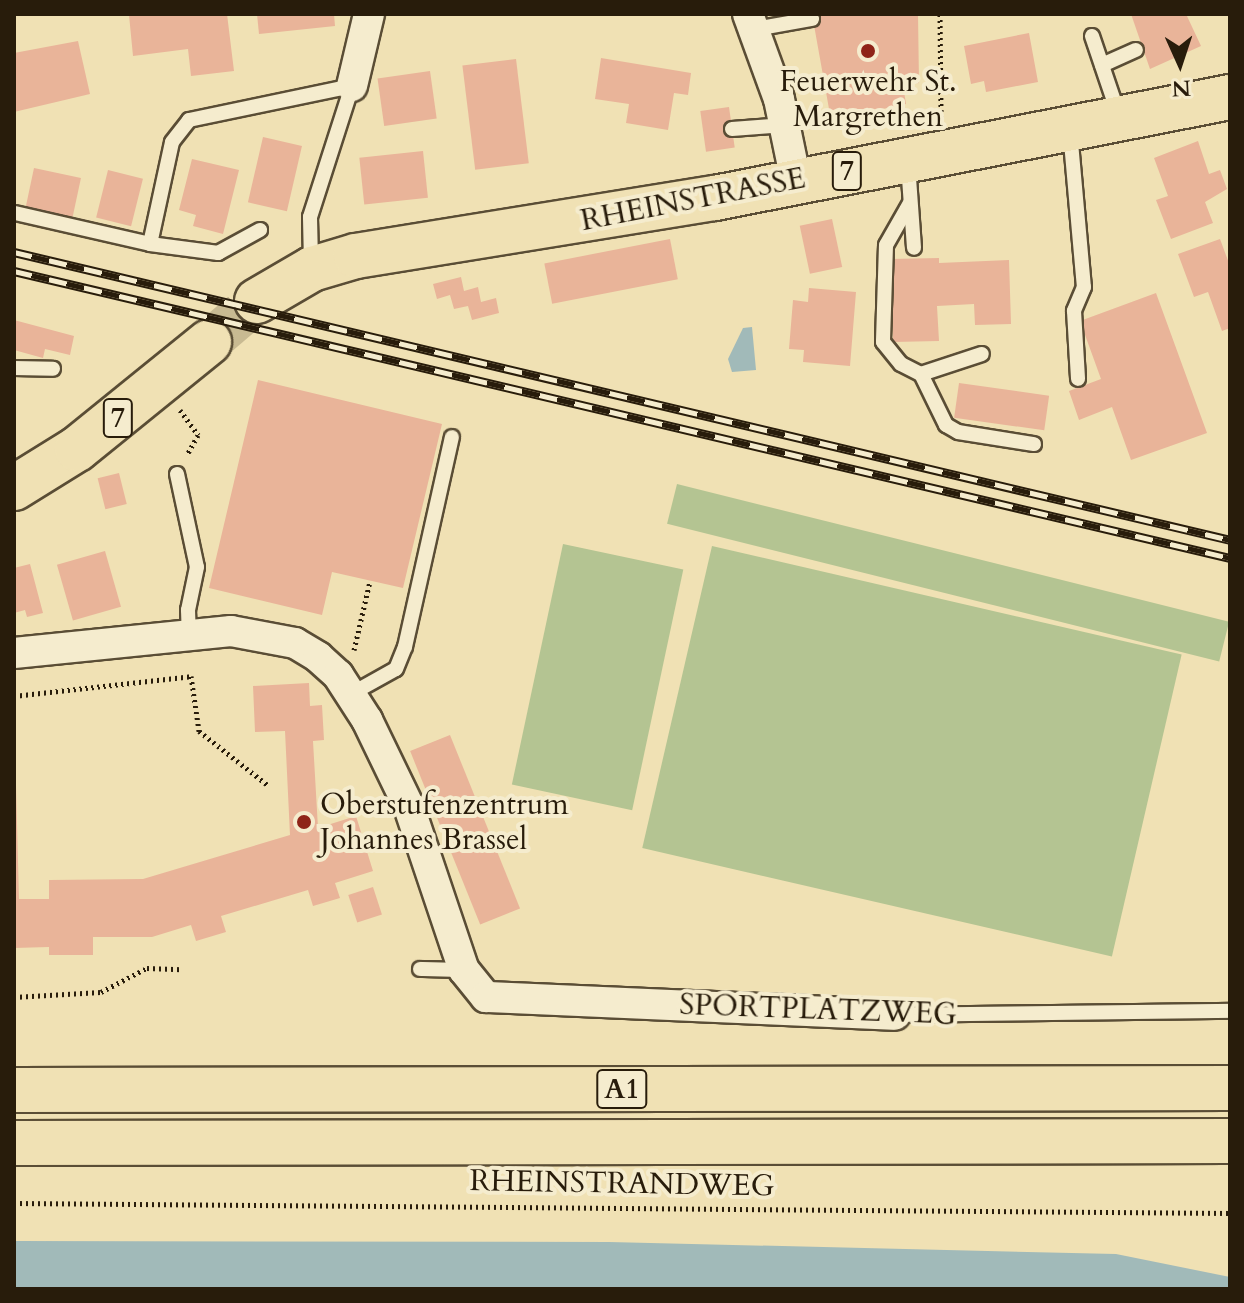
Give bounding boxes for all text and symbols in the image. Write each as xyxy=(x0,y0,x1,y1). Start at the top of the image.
north arrow xyxy=(1140,24,1220,104)
marker: Feuerwehr St. Margrethen xyxy=(859,42,877,60)
place label: Feuerwehr St. Margrethen xyxy=(779,64,957,134)
text: N xyxy=(1171,72,1192,103)
road number: 7 xyxy=(831,147,863,195)
street label: RHEINSTRASSE xyxy=(578,161,808,239)
road number: 7 xyxy=(102,394,134,442)
place label: Oberstufenzentrum Johannes Brassel xyxy=(320,787,569,858)
marker: Oberstufenzentrum Johannes Brassel xyxy=(295,813,313,831)
street label: SPORTPLATZWEG xyxy=(679,987,957,1033)
road number: A1 xyxy=(596,1065,648,1113)
street label: RHEINSTRANDWEG xyxy=(469,1163,775,1205)

